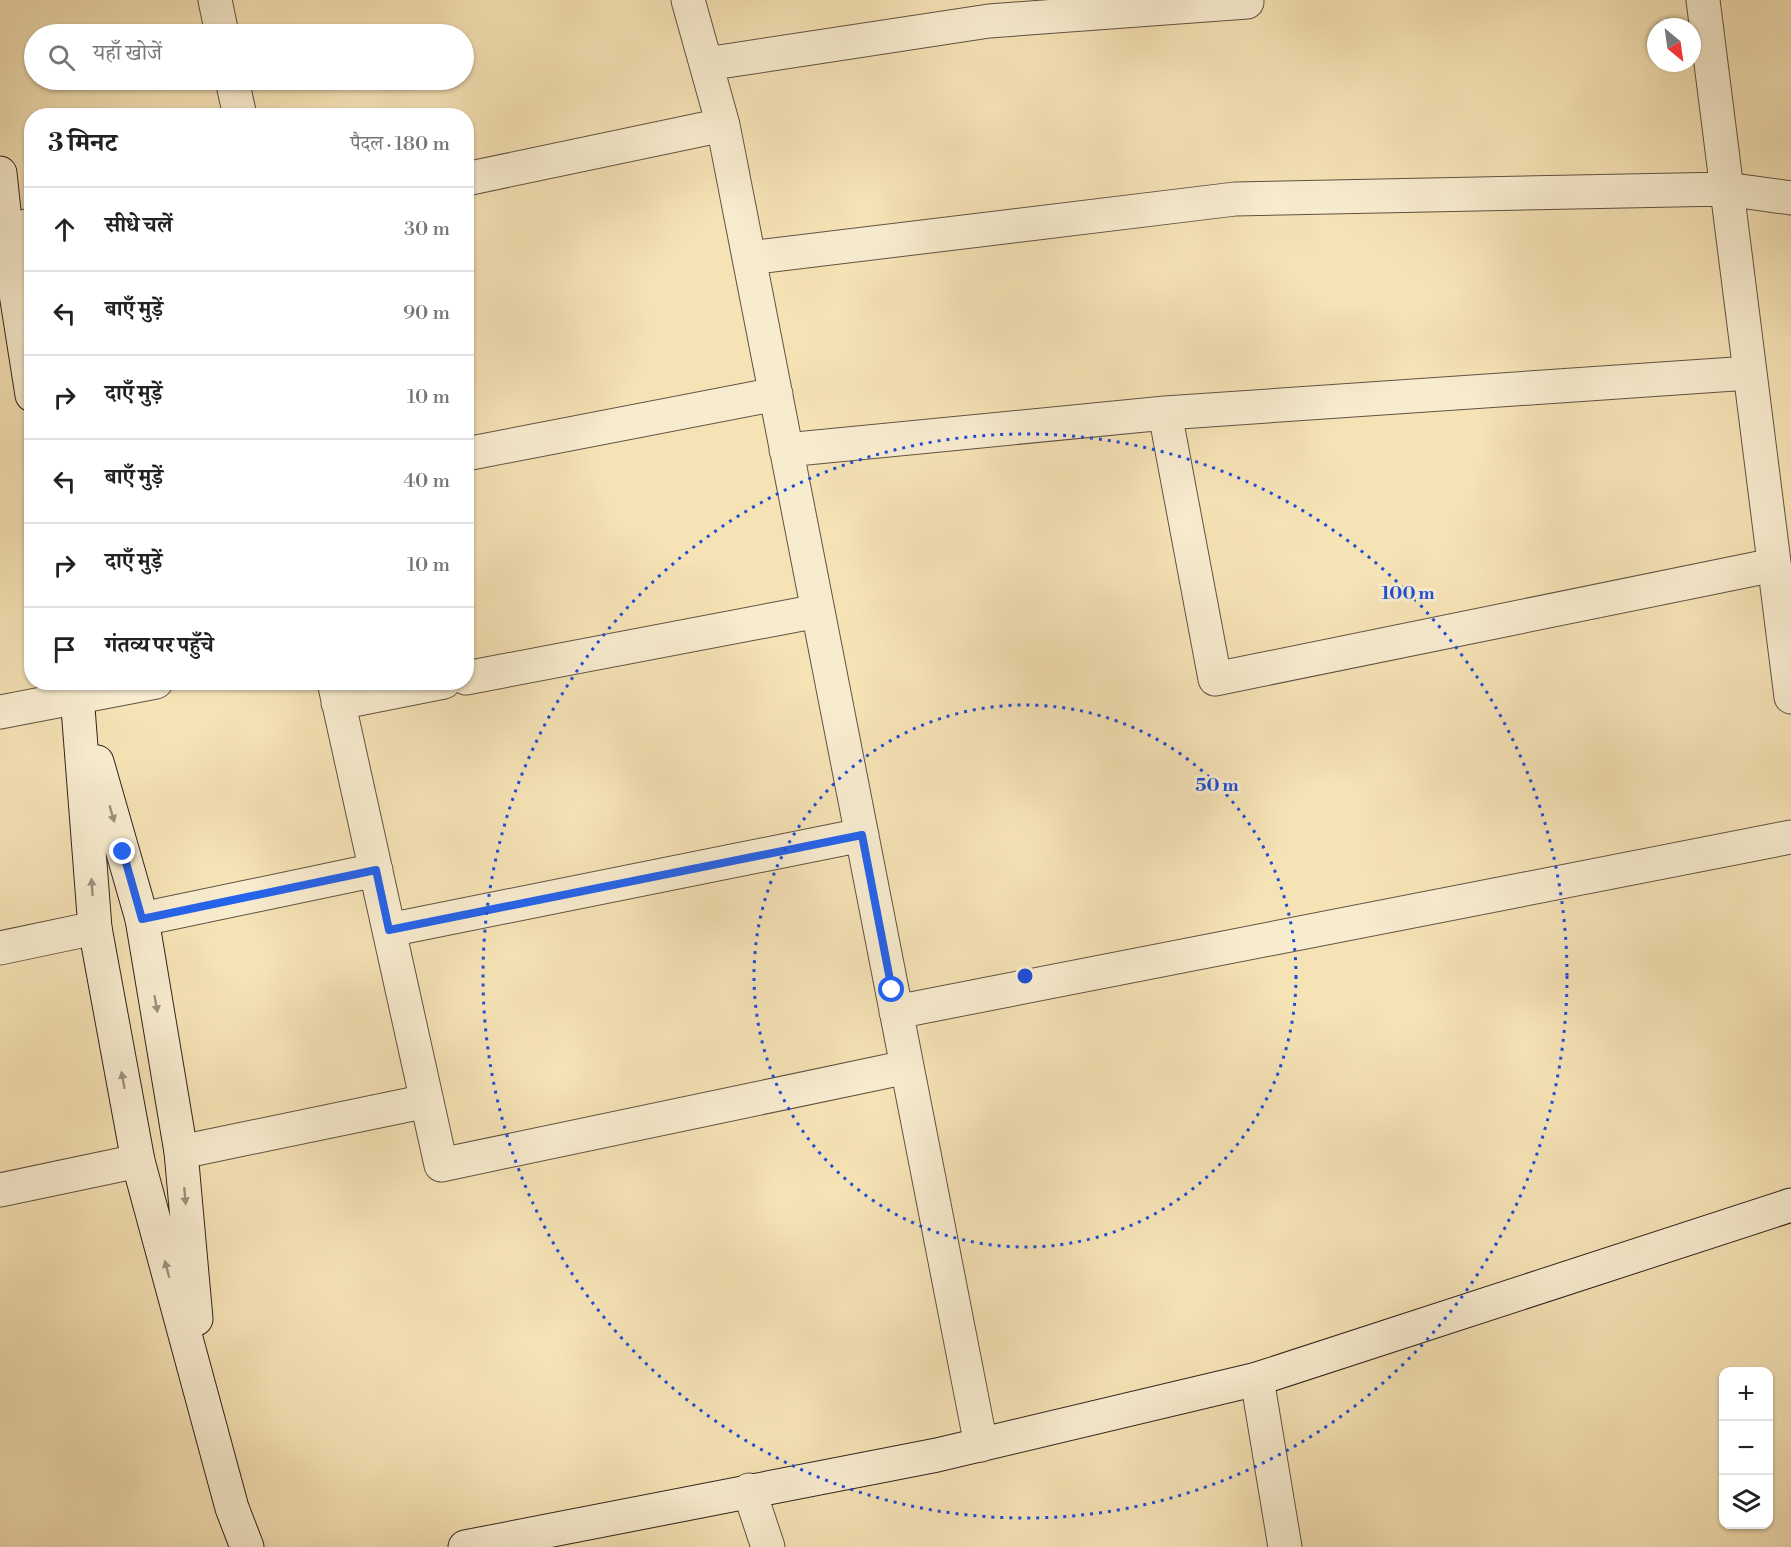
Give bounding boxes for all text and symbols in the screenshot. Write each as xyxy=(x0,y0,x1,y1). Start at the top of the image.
north arrow xyxy=(1647,18,1701,72)
search box xyxy=(24,24,474,90)
text: यहाँ खोजें xyxy=(93,40,162,67)
icon: search xyxy=(45,41,78,74)
text: 3 मिनट xyxy=(48,127,117,159)
text: पैदल · 180 m xyxy=(350,132,450,157)
text: सीधे चलें xyxy=(105,212,172,239)
icon: ahead xyxy=(48,213,81,246)
text: 30 m xyxy=(404,217,450,242)
text: बाएँ मुड़ें xyxy=(105,296,163,323)
icon: left xyxy=(48,297,81,330)
text: 90 m xyxy=(403,301,450,326)
text: दाएँ मुड़ें xyxy=(105,380,162,407)
icon: right xyxy=(48,381,81,414)
text: 10 m xyxy=(407,385,450,410)
text: बाएँ मुड़ें xyxy=(105,464,163,491)
icon: left xyxy=(48,465,81,498)
text: 40 m xyxy=(403,469,450,494)
text: दाएँ मुड़ें xyxy=(105,548,162,575)
icon: right xyxy=(48,549,81,582)
text: 10 m xyxy=(407,553,450,578)
text: 100 m xyxy=(1381,582,1435,605)
text: गंतव्य पर पहुँचे xyxy=(105,632,214,659)
icon: arrive xyxy=(48,633,81,666)
text: 50 m xyxy=(1195,774,1239,797)
one-way arrow xyxy=(108,805,117,823)
route end xyxy=(109,838,135,864)
one-way arrow xyxy=(88,878,97,897)
centre of rings xyxy=(1015,966,1035,986)
route start xyxy=(878,976,904,1002)
one-way arrow xyxy=(152,994,161,1013)
one-way arrow xyxy=(118,1070,127,1089)
one-way arrow xyxy=(180,1187,190,1206)
one-way arrow xyxy=(161,1260,171,1279)
map controls xyxy=(1719,1367,1773,1529)
button: + xyxy=(1719,1367,1773,1421)
button: − xyxy=(1719,1421,1773,1475)
button: layers xyxy=(1719,1475,1773,1529)

